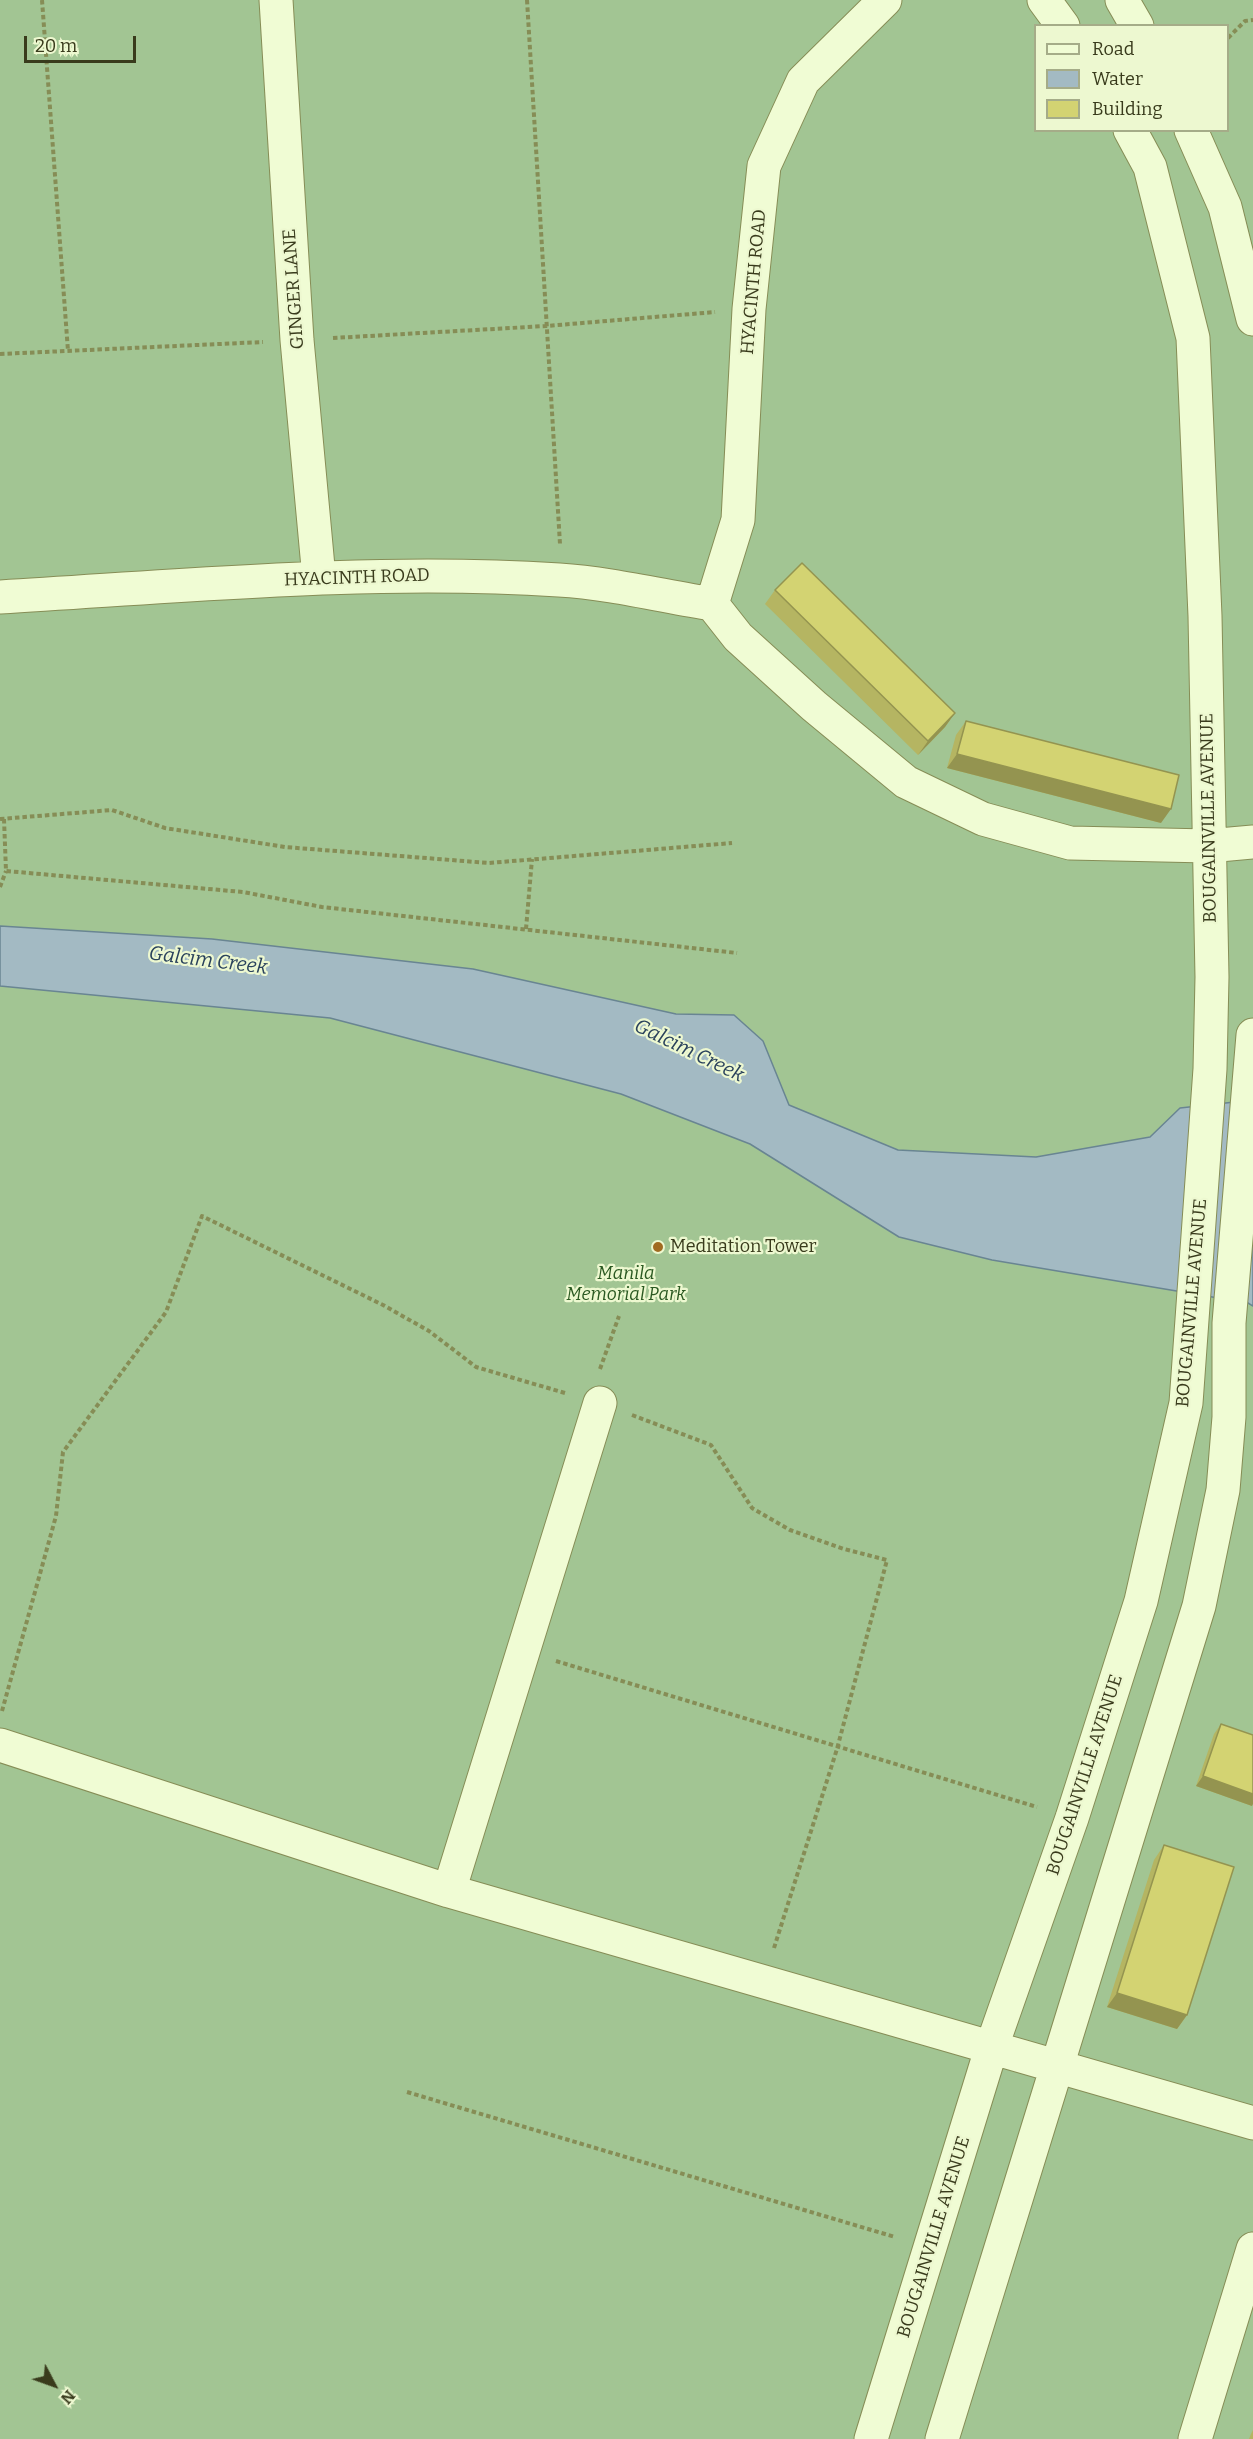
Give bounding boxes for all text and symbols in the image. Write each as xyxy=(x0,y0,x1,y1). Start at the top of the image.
scale bar xyxy=(27,24,140,62)
legend xyxy=(1034,24,1229,132)
text: 20 m xyxy=(35,35,77,57)
text: Road xyxy=(1092,38,1134,60)
text: Water xyxy=(1092,68,1143,90)
text: Building xyxy=(1092,98,1163,120)
street label: HYACINTH ROAD xyxy=(737,208,771,356)
street label: GINGER LANE xyxy=(279,228,309,350)
street label: HYACINTH ROAD xyxy=(284,565,430,591)
street label: BOUGAINVILLE AVENUE xyxy=(1196,713,1222,923)
water label: Galcim Creek xyxy=(147,942,269,980)
water label: Galcim Creek xyxy=(630,1014,748,1088)
street label: BOUGAINVILLE AVENUE xyxy=(1172,1198,1212,1408)
place label: Meditation Tower xyxy=(670,1236,817,1258)
marker: Meditation Tower xyxy=(651,1240,665,1254)
park label: Manila Memorial Park xyxy=(566,1263,686,1306)
street label: BOUGAINVILLE AVENUE xyxy=(1042,1672,1128,1878)
street label: BOUGAINVILLE AVENUE xyxy=(893,2134,975,2340)
north arrow xyxy=(24,2355,84,2415)
text: N xyxy=(57,2386,79,2408)

